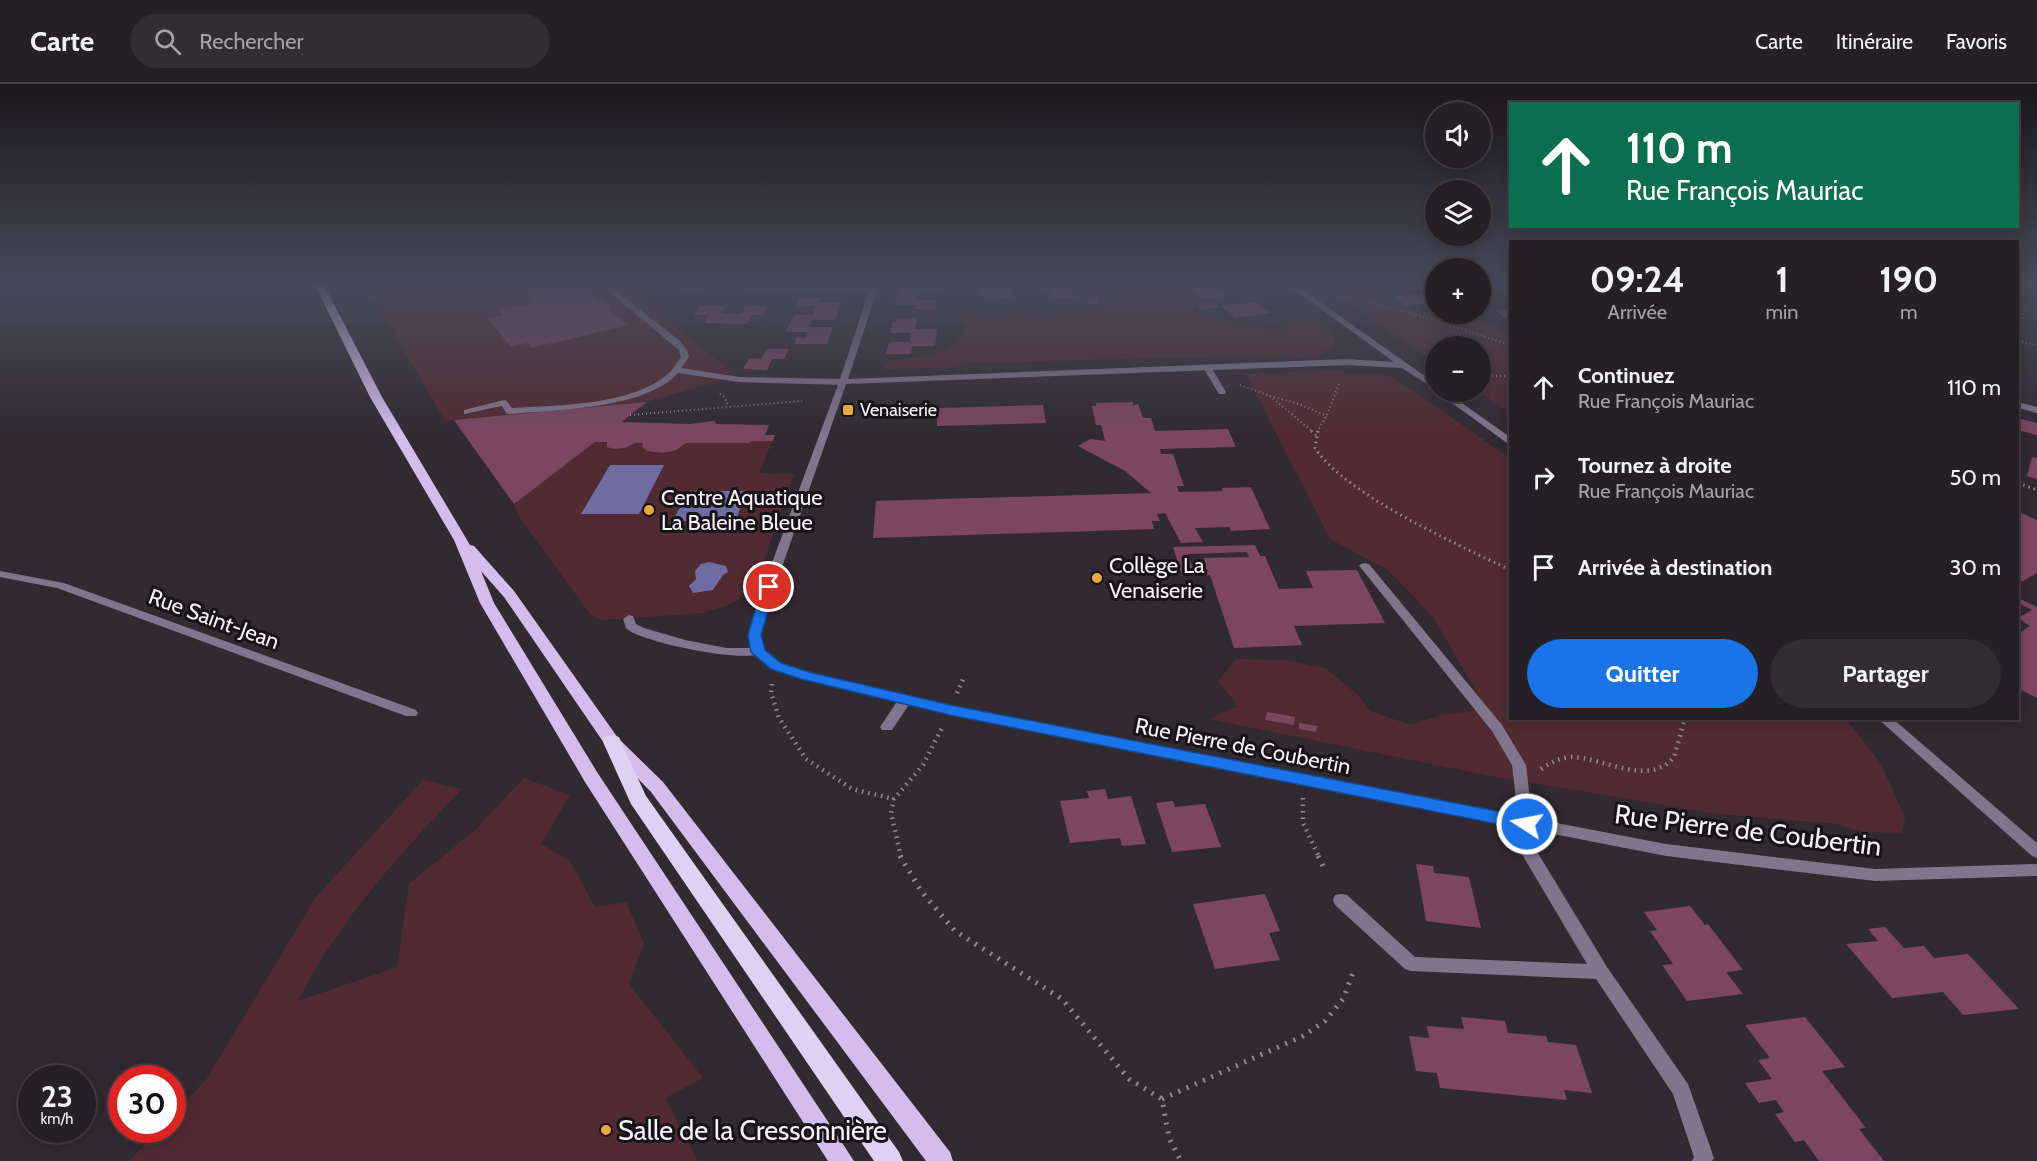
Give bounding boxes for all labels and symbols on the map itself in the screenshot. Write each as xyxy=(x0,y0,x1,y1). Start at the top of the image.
place label: Venaiserie xyxy=(860,399,937,421)
marker: Venaiserie xyxy=(841,403,855,417)
place label: Centre Aquatique La Baleine Bleue xyxy=(661,484,822,536)
marker: Centre Aquatique La Baleine Bleue xyxy=(642,503,656,517)
place label: Collège La Venaiserie xyxy=(1109,552,1205,604)
pin xyxy=(743,561,794,612)
marker: Collège La Venaiserie xyxy=(1090,571,1104,585)
street label: Rue Saint-Jean xyxy=(145,583,283,655)
street label: Rue Pierre de Coubertin xyxy=(1133,712,1353,780)
position arrow xyxy=(1495,792,1559,856)
street label: Rue Pierre de Coubertin xyxy=(1613,797,1883,863)
speed limit sign: 30 xyxy=(108,1065,186,1143)
place label: Salle de la Cressonnière xyxy=(618,1114,887,1147)
marker: Salle de la Cressonnière xyxy=(599,1123,613,1137)

